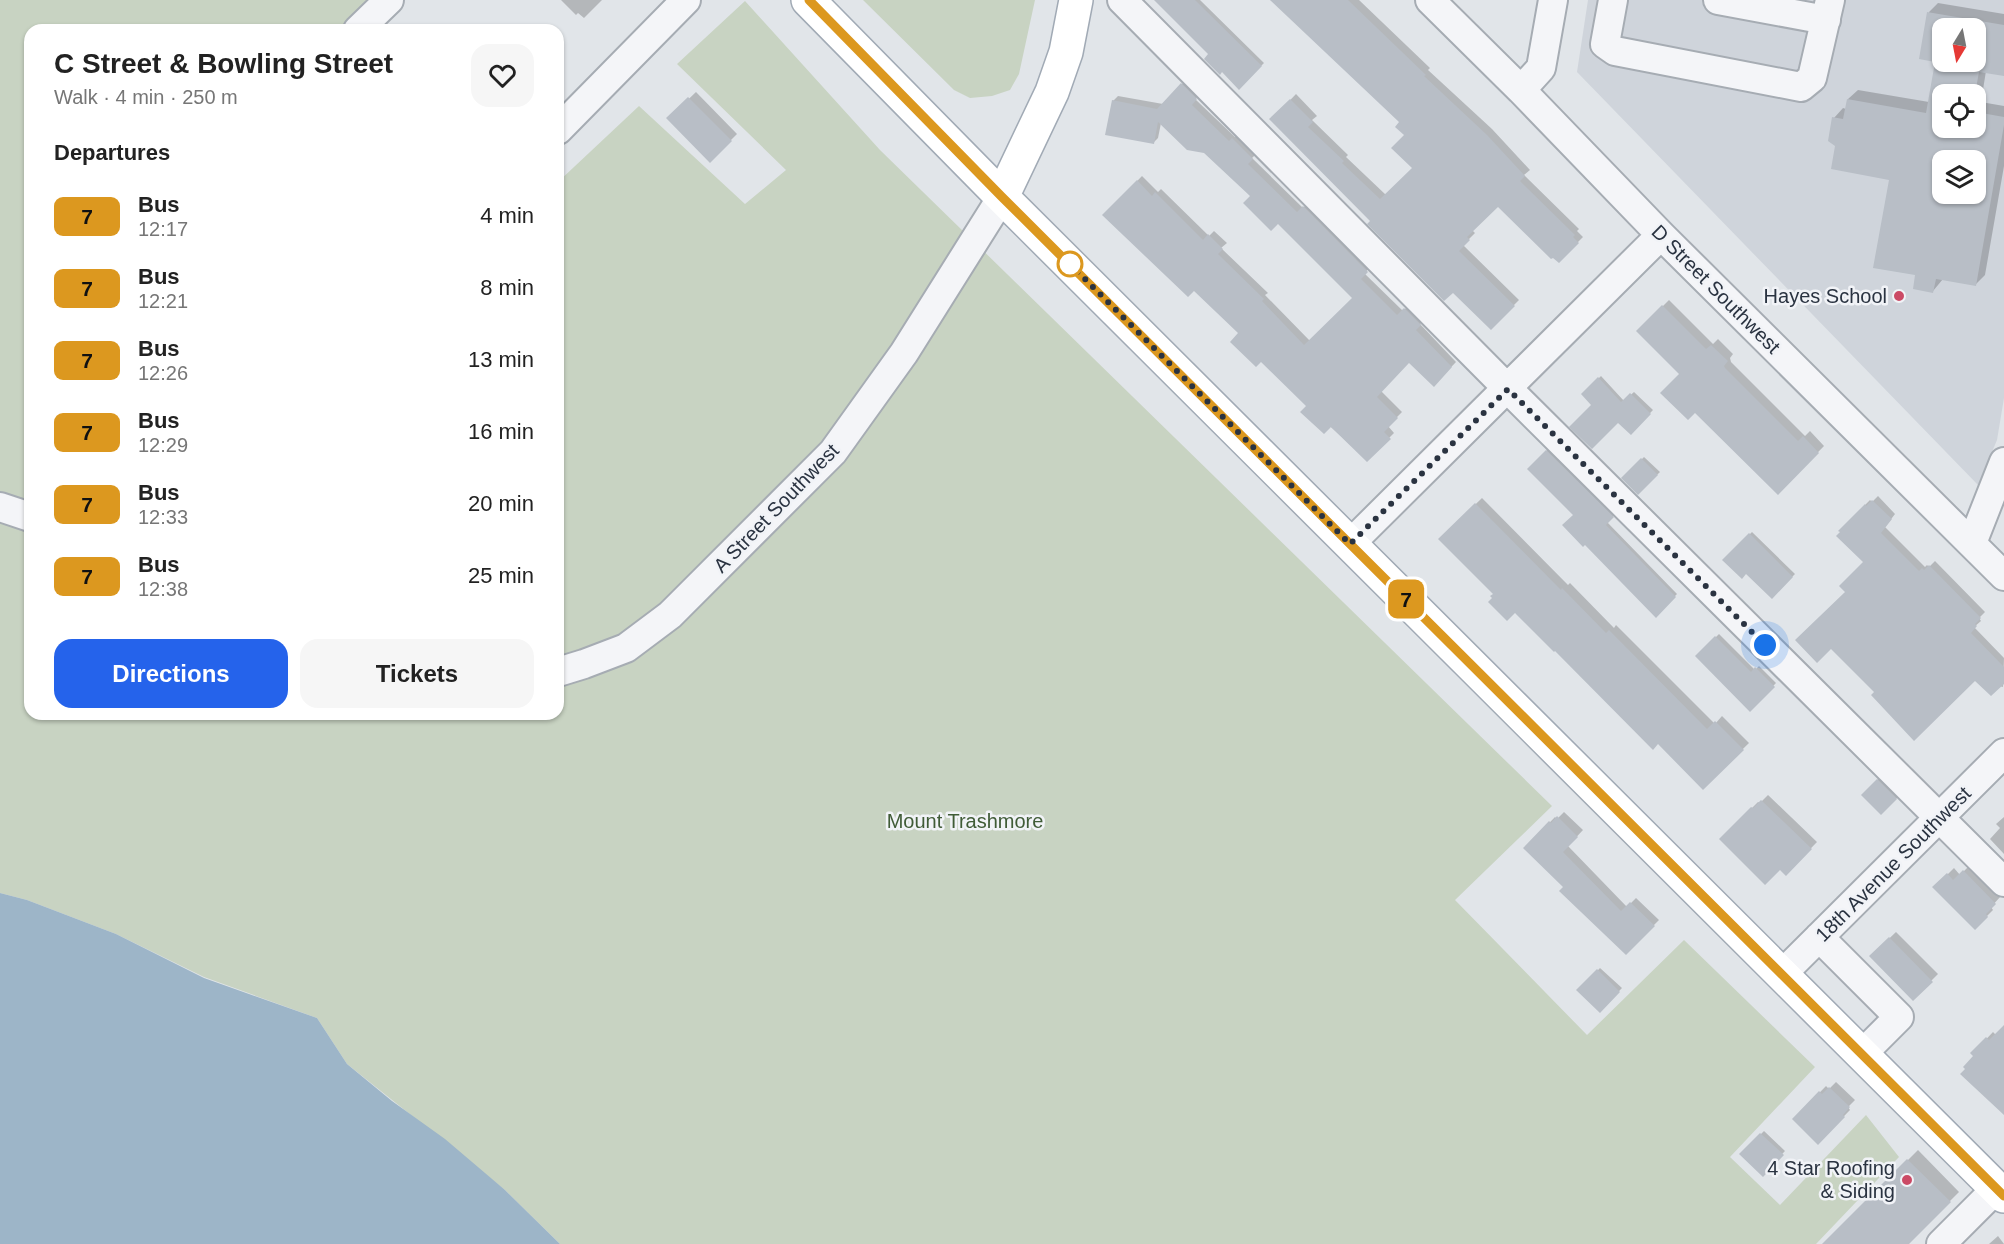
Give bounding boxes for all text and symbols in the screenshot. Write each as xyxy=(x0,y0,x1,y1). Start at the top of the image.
north arrow xyxy=(1932,18,1986,72)
map controls xyxy=(1932,18,1986,204)
button: heart xyxy=(471,44,534,107)
text: C Street & Bowling Street xyxy=(54,48,393,79)
button: locate xyxy=(1932,84,1986,138)
text: Walk · 4 min · 250 m xyxy=(54,86,238,108)
text: Departures xyxy=(54,140,170,165)
button: layers xyxy=(1932,150,1986,204)
text: Bus xyxy=(138,192,180,217)
text: 4 min xyxy=(480,203,534,228)
text: 7 xyxy=(81,205,93,228)
text: 12:17 xyxy=(138,218,188,240)
street label: D Street Southwest xyxy=(1647,220,1785,358)
unlabelled marker xyxy=(1057,251,1083,277)
text: Bus xyxy=(138,264,180,289)
text: 8 min xyxy=(480,275,534,300)
text: 7 xyxy=(81,277,93,300)
place label: Hayes School xyxy=(1764,285,1887,307)
marker: Hayes School xyxy=(1892,289,1906,303)
text: 12:21 xyxy=(138,290,188,312)
text: Bus xyxy=(138,336,180,361)
text: 13 min xyxy=(468,347,534,372)
text: 7 xyxy=(81,349,93,372)
text: 12:26 xyxy=(138,362,188,384)
text: Bus xyxy=(138,408,180,433)
text: 16 min xyxy=(468,419,534,444)
text: 7 xyxy=(81,421,93,444)
text: 12:29 xyxy=(138,434,188,456)
street label: A Street Southwest xyxy=(709,439,843,577)
text: Bus xyxy=(138,480,180,505)
text: 20 min xyxy=(468,491,534,516)
text: 7 xyxy=(81,493,93,516)
text: 12:33 xyxy=(138,506,188,528)
text: Bus xyxy=(138,552,180,577)
text: 25 min xyxy=(468,563,534,588)
text: 7 xyxy=(81,565,93,588)
text: 12:38 xyxy=(138,578,188,600)
line badge: 7 xyxy=(1386,580,1426,618)
text: 7 xyxy=(1400,588,1412,611)
your location xyxy=(1750,630,1780,660)
button: Directions xyxy=(54,639,288,708)
button: Tickets xyxy=(300,639,534,708)
street label: 18th Avenue Southwest xyxy=(1811,782,1975,946)
park label: Mount Trashmore xyxy=(887,810,1043,832)
place label: 4 Star Roofing & Siding xyxy=(1767,1157,1895,1202)
marker: 4 Star Roofing & Siding xyxy=(1900,1173,1914,1187)

